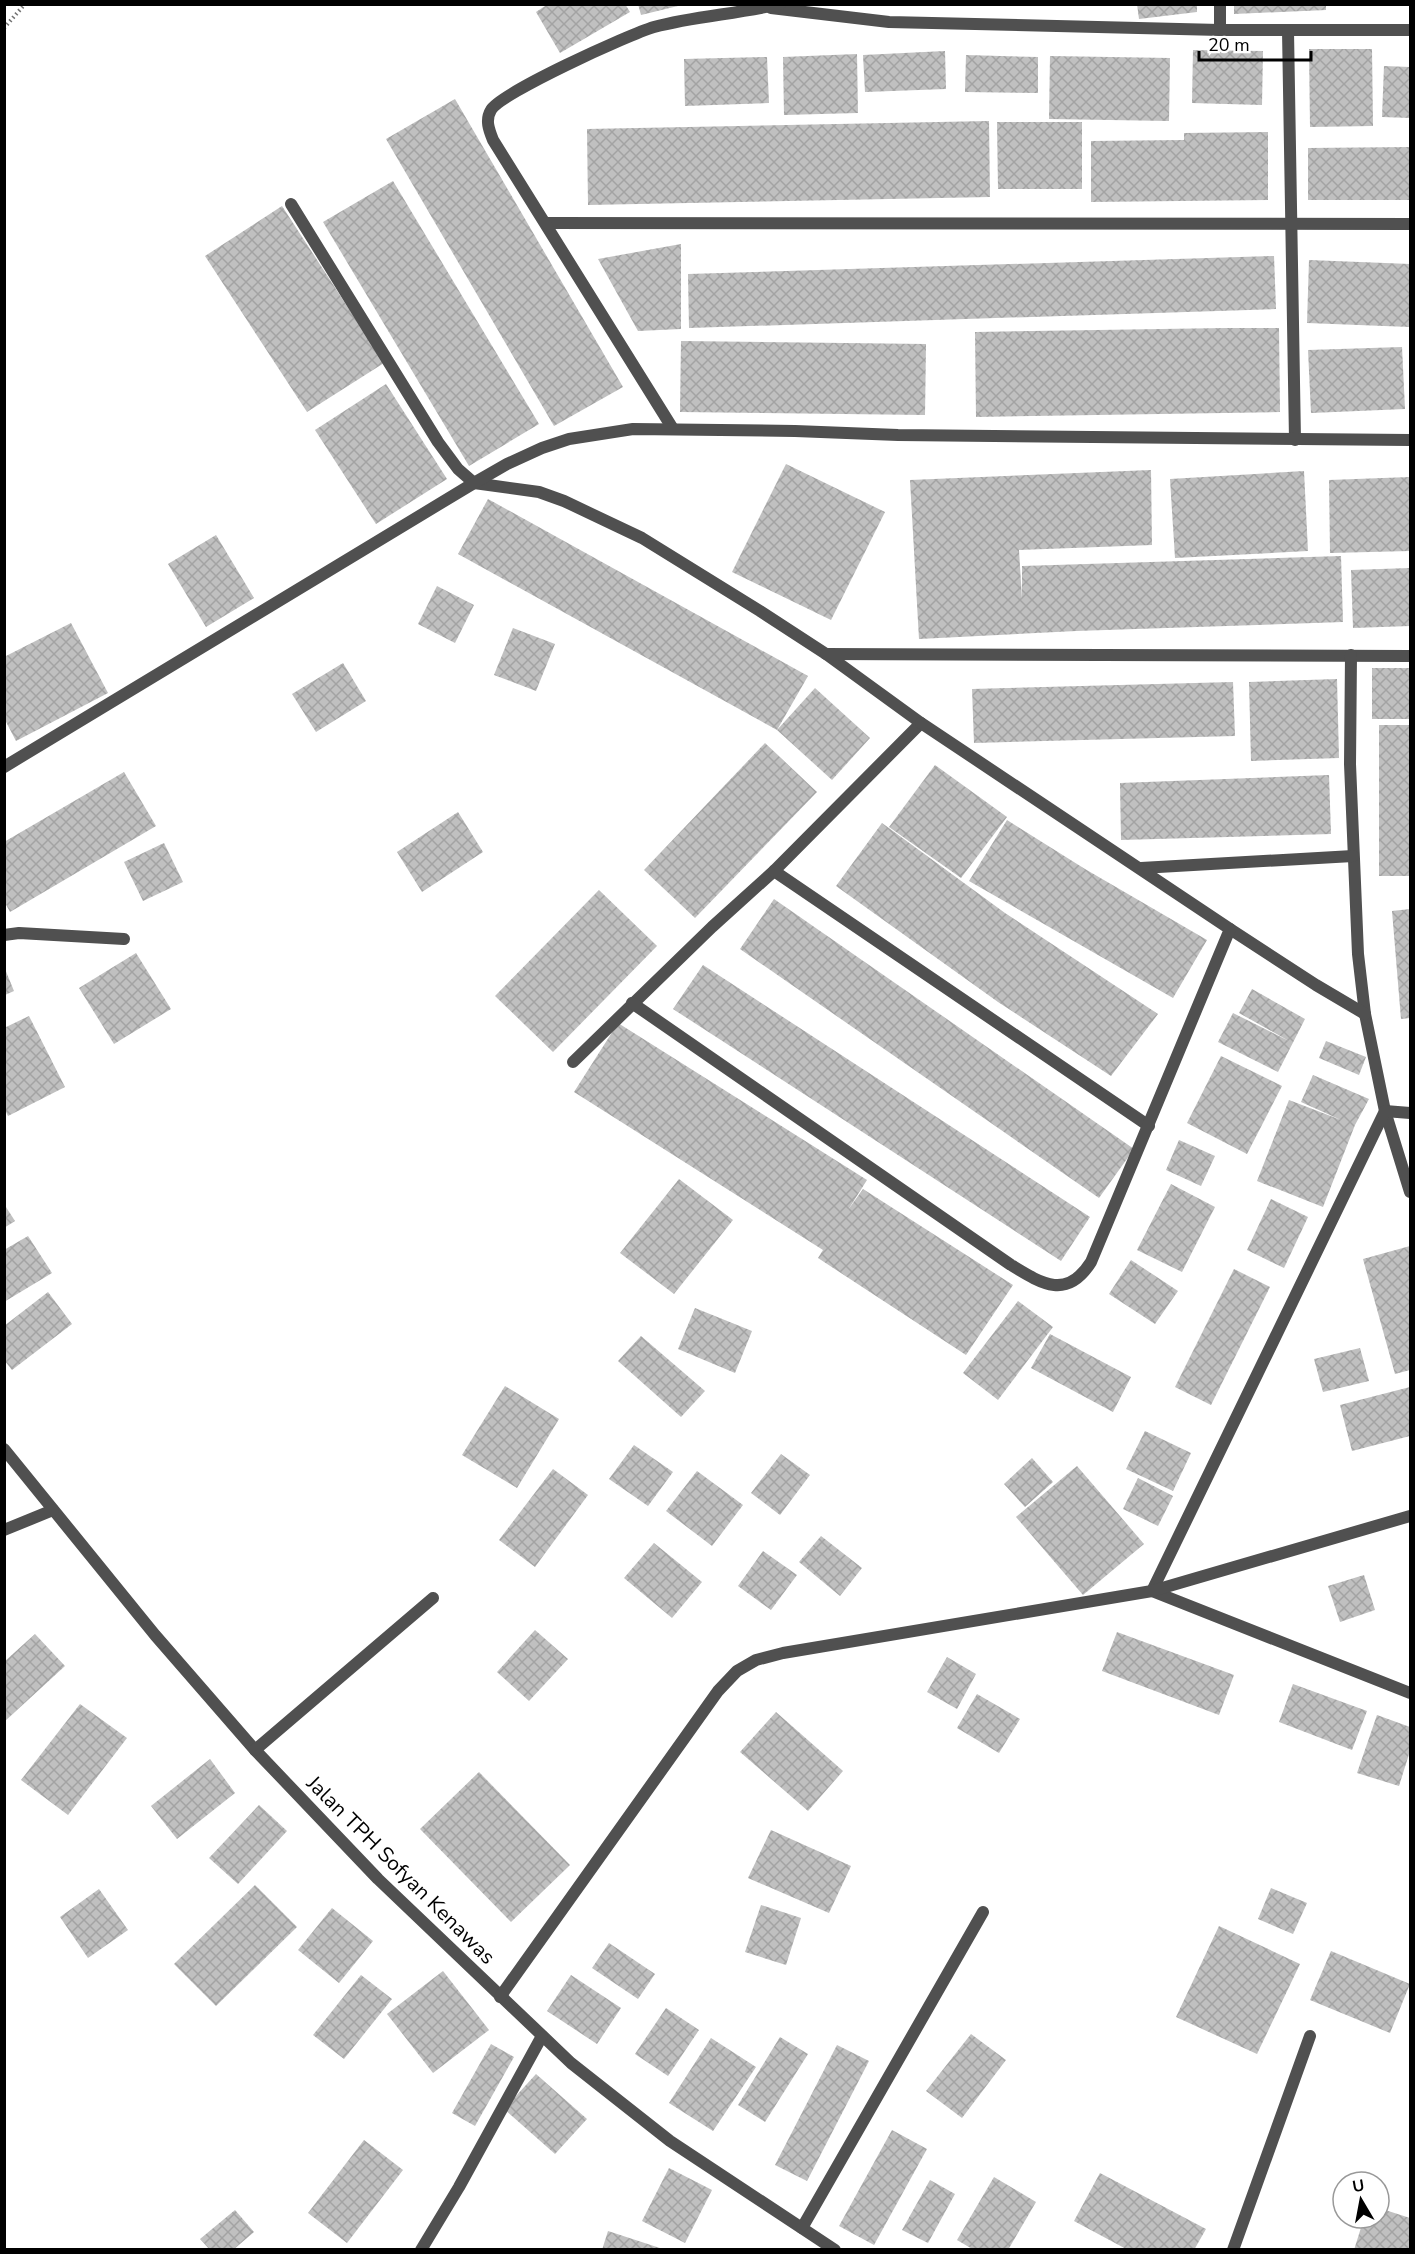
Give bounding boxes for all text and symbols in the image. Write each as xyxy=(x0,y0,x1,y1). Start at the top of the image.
scale bar xyxy=(1199,24,1312,62)
text: 20 m xyxy=(1208,33,1250,57)
street label: Jalan TPH Sofyan Kenawas xyxy=(300,1769,501,1970)
north arrow xyxy=(1331,2170,1391,2230)
text: U xyxy=(1351,2174,1366,2198)

